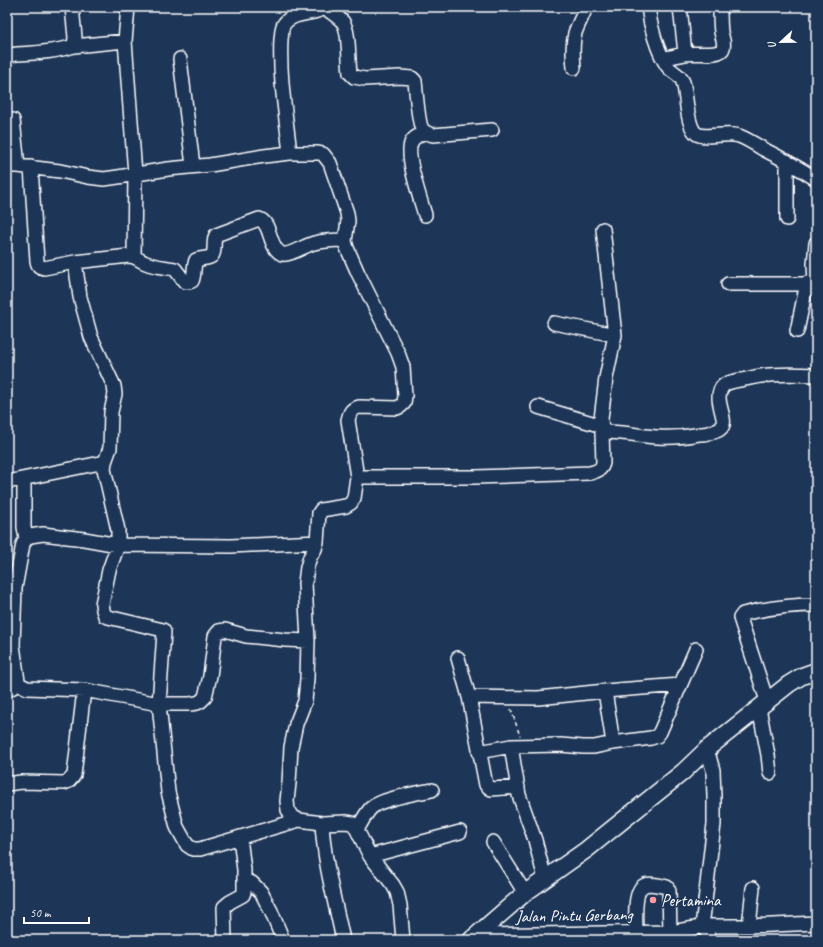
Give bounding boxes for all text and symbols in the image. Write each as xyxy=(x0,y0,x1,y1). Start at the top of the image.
north arrow xyxy=(761,22,801,62)
text: U xyxy=(763,38,779,51)
place label: Pertamina xyxy=(661,890,722,911)
marker: Pertamina xyxy=(648,895,658,905)
scale bar xyxy=(24,899,89,925)
street label: Jalan Pintu Gerbang xyxy=(514,904,635,927)
text: 50 m xyxy=(30,905,52,921)

